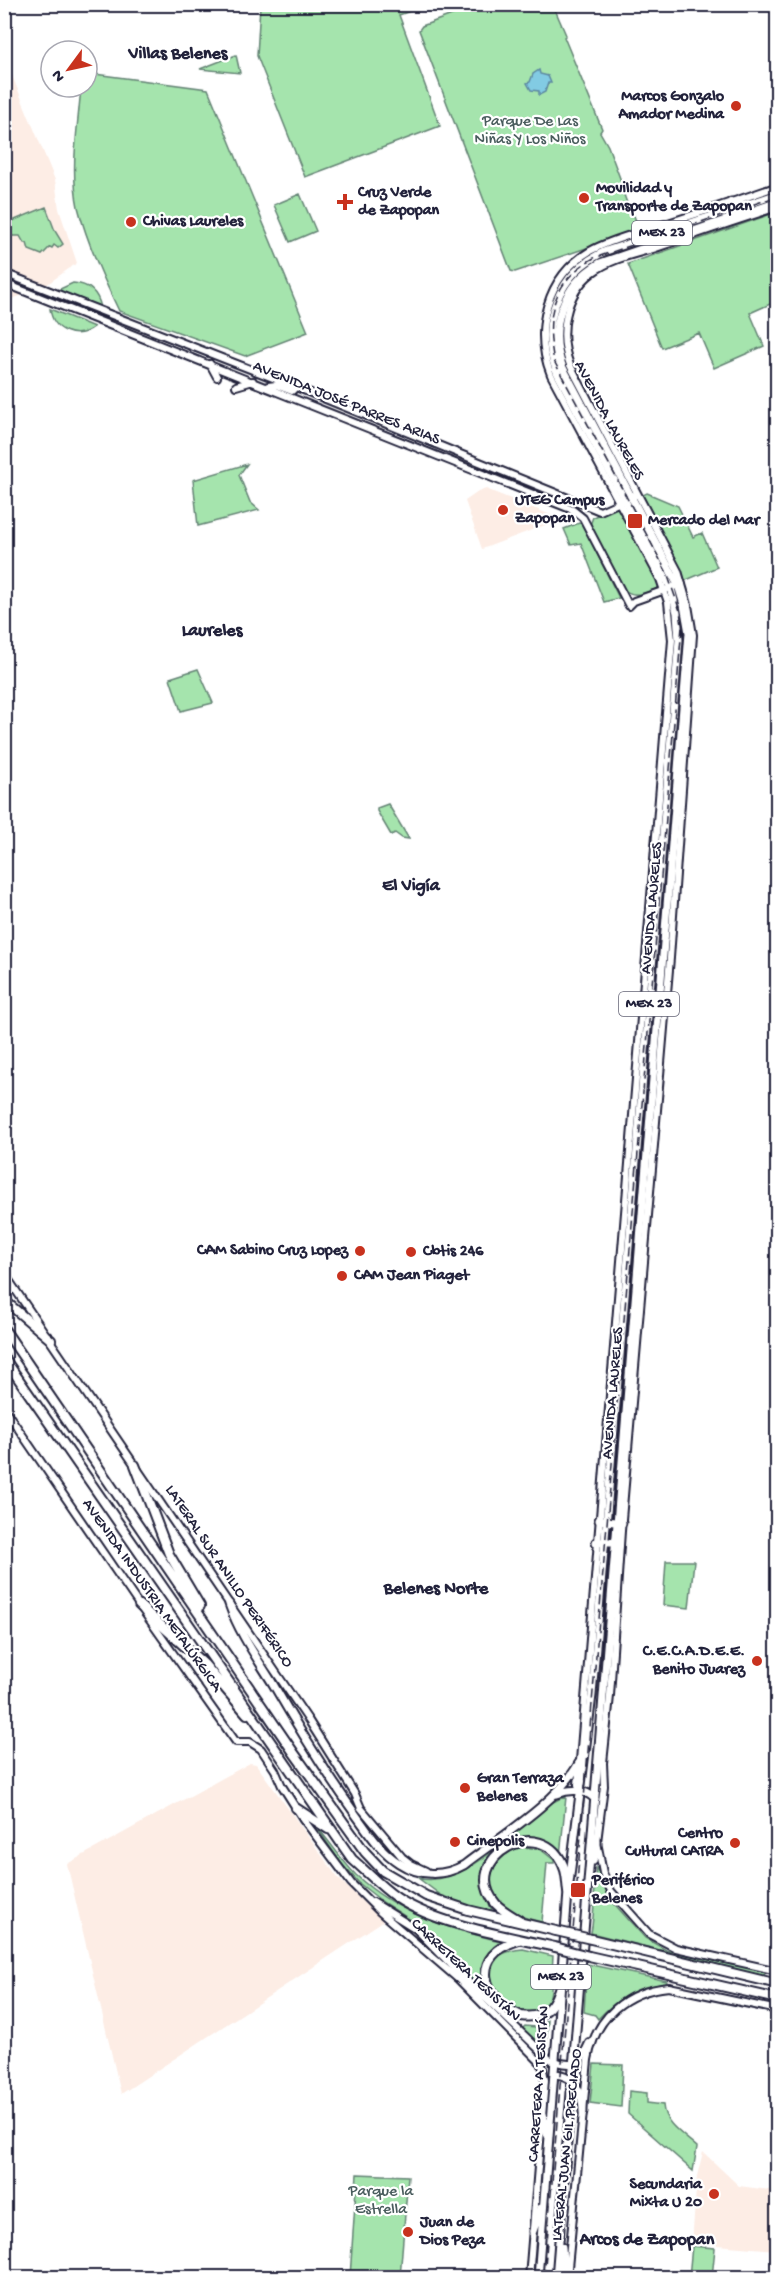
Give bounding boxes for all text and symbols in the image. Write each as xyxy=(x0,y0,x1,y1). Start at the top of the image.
north arrow xyxy=(39,39,99,99)
district label: Villas Belenes xyxy=(128,44,229,65)
text: N xyxy=(48,65,70,85)
place label: Marcos Gonzalo Amador Medina xyxy=(618,88,725,125)
marker: Marcos Gonzalo Amador Medina xyxy=(729,99,743,113)
park label: Parque De Las Niñas Y Los Niños xyxy=(475,113,587,150)
place label: Movilidad y Transporte de Zapopan xyxy=(594,180,752,217)
place label: Cruz Verde de Zapopan xyxy=(357,184,440,221)
marker: Movilidad y Transporte de Zapopan xyxy=(577,191,591,205)
marker: Cruz Verde de Zapopan xyxy=(336,193,354,211)
place label: Chivas Laureles xyxy=(142,213,244,232)
marker: Chivas Laureles xyxy=(124,215,138,229)
road number: MEX 23 xyxy=(632,221,692,245)
street label: AVENIDA JOSÉ PARRES ARIAS xyxy=(250,358,443,451)
street label: AVENIDA LAURELES xyxy=(569,358,648,484)
place label: UTEG Campus Zapopan xyxy=(515,492,606,529)
marker: UTEG Campus Zapopan xyxy=(496,503,510,517)
marker: Mercado del Mar xyxy=(626,512,644,530)
place label: Mercado del Mar xyxy=(648,512,762,531)
district label: Laureles xyxy=(182,621,244,642)
street label: AVENIDA LAURELES xyxy=(638,841,668,975)
district label: El Vigía xyxy=(382,876,441,897)
road number: MEX 23 xyxy=(619,992,679,1016)
place label: CAM Sabino Cruz Lopez xyxy=(196,1242,349,1261)
place label: Cbtis 246 xyxy=(422,1243,484,1262)
marker: CAM Sabino Cruz Lopez xyxy=(353,1244,367,1258)
marker: Cbtis 246 xyxy=(404,1245,418,1259)
place label: CAM Jean Piaget xyxy=(353,1267,471,1286)
marker: CAM Jean Piaget xyxy=(335,1269,349,1283)
street label: AVENIDA LAURELES xyxy=(599,1326,629,1460)
street label: LATERAL SUR ANILLO PERIFÉRICO xyxy=(160,1482,297,1672)
street label: AVENIDA INDUSTRIA METALÚRGICA xyxy=(77,1496,226,1698)
district label: Belenes Norte xyxy=(383,1579,489,1600)
place label: C.E.C.A.D.E.E. Benito Juarez xyxy=(642,1643,746,1680)
marker: C.E.C.A.D.E.E. Benito Juarez xyxy=(750,1654,764,1668)
place label: Gran Terraza Belenes xyxy=(476,1770,565,1807)
marker: Gran Terraza Belenes xyxy=(458,1781,472,1795)
place label: Centro Cultural CATRA xyxy=(624,1825,725,1862)
place label: Cinepolis xyxy=(466,1833,525,1852)
marker: Cinepolis xyxy=(448,1835,462,1849)
marker: Centro Cultural CATRA xyxy=(728,1836,742,1850)
place label: Periférico Belenes xyxy=(591,1871,655,1909)
marker: Periférico Belenes xyxy=(569,1881,587,1899)
street label: CARRETERA TESISTÁN xyxy=(406,1914,525,2027)
road number: MEX 23 xyxy=(531,1965,591,1989)
street label: CARRETERA A TESISTÁN xyxy=(524,2005,555,2163)
street label: LATERAL JUAN GIL PRECIADO xyxy=(548,2048,588,2242)
place label: Secundaria Mixta U 20 xyxy=(630,2176,703,2213)
park label: Parque la Estrella xyxy=(348,2183,415,2220)
marker: Secundaria Mixta U 20 xyxy=(707,2187,721,2201)
place label: Juan de Dios Peza xyxy=(418,2214,486,2251)
marker: Juan de Dios Peza xyxy=(401,2225,415,2239)
district label: Arcos de Zapopan xyxy=(579,2230,715,2251)

